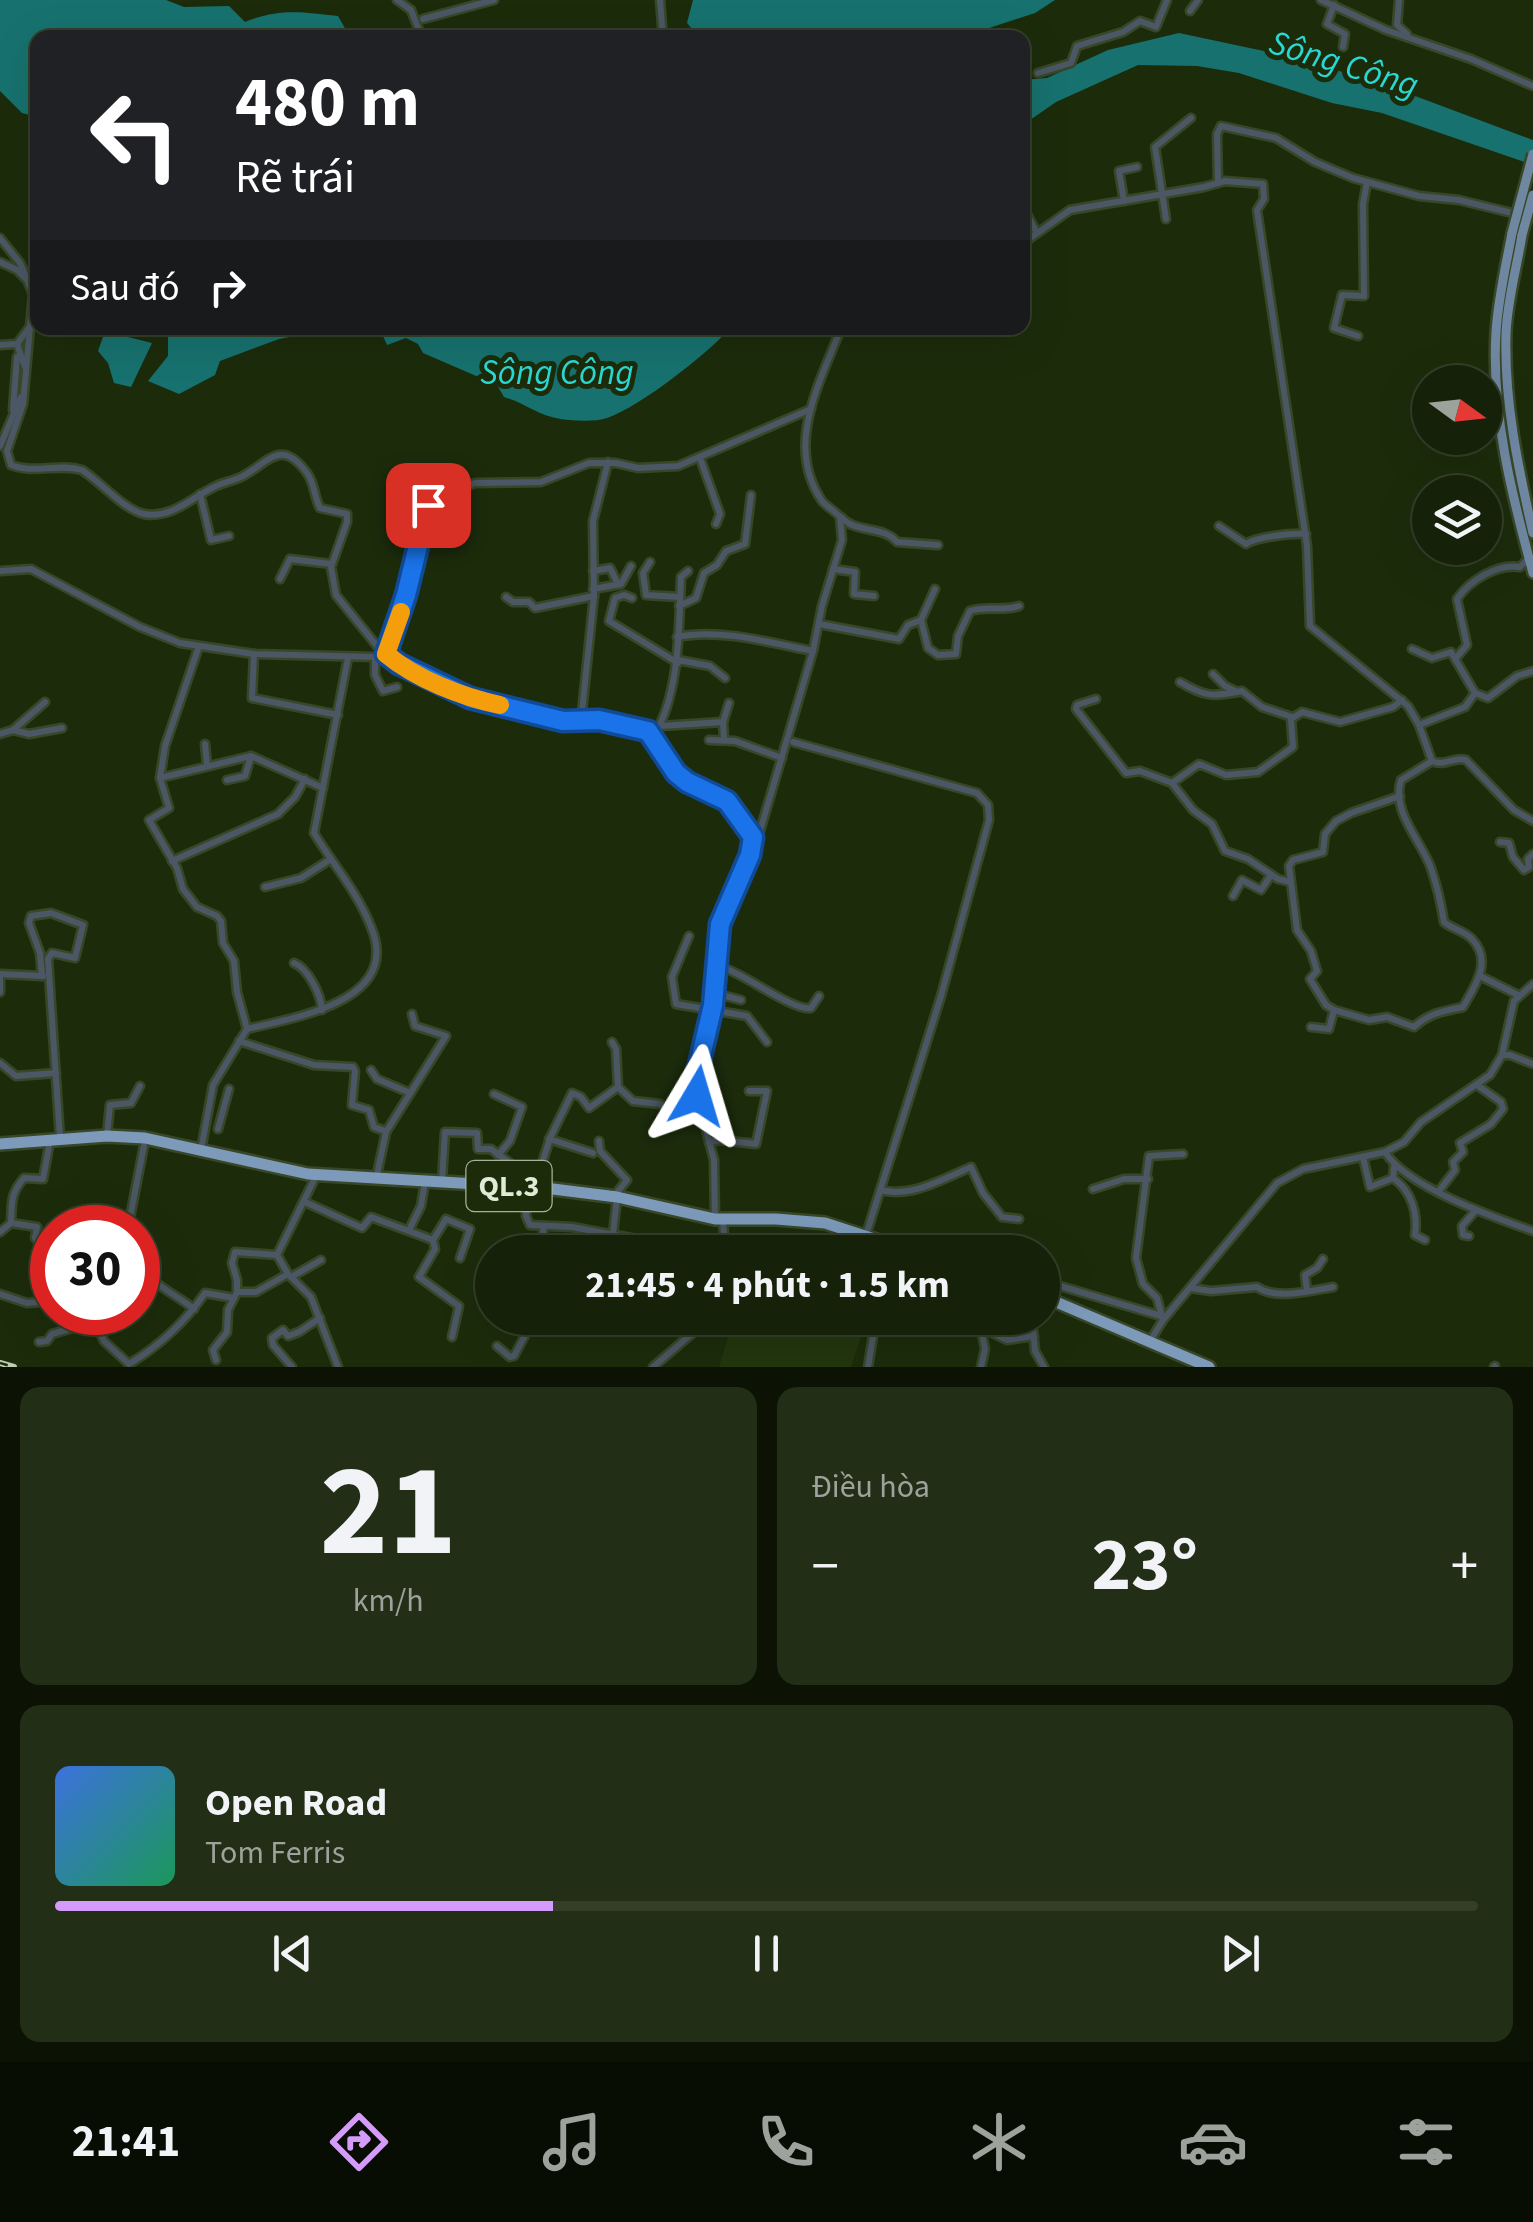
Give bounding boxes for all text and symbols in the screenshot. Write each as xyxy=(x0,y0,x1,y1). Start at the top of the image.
water label: Sông Công xyxy=(1263,18,1425,110)
text: 480 m xyxy=(235,53,420,153)
icon: left xyxy=(70,70,200,200)
text: Rẽ trái xyxy=(235,146,355,210)
icon: right xyxy=(200,260,255,315)
text: Sau đó xyxy=(70,261,180,315)
water label: Sông Công xyxy=(480,348,634,398)
north arrow xyxy=(1412,365,1502,455)
map controls xyxy=(1412,365,1502,565)
pin xyxy=(386,463,471,548)
button: layers xyxy=(1412,475,1502,565)
icon: arrive xyxy=(401,478,456,533)
position arrow xyxy=(645,1044,749,1148)
road number: QL.3 xyxy=(466,1161,552,1211)
speed limit sign: 30 xyxy=(30,1205,160,1335)
text: 21:45 · 4 phút · 1.5 km xyxy=(585,1258,950,1312)
text: 21 xyxy=(320,1420,457,1605)
text: Điều hòa xyxy=(812,1464,930,1510)
text: 23° xyxy=(1091,1512,1198,1619)
text: − xyxy=(812,1528,839,1606)
text: + xyxy=(1451,1528,1478,1606)
text: km/h xyxy=(353,1578,424,1624)
text: Open Road xyxy=(205,1776,387,1830)
text: Tom Ferris xyxy=(205,1830,345,1876)
icon: previous xyxy=(265,1926,320,1981)
icon: pause xyxy=(739,1926,794,1981)
icon: next xyxy=(1213,1926,1268,1981)
icon: directions xyxy=(324,2107,394,2177)
icon: music xyxy=(537,2107,607,2177)
icon: phone xyxy=(751,2107,821,2177)
icon: climate xyxy=(964,2107,1034,2177)
icon: car xyxy=(1178,2107,1248,2177)
icon: filters xyxy=(1391,2107,1461,2177)
text: 21:41 xyxy=(72,2110,180,2174)

